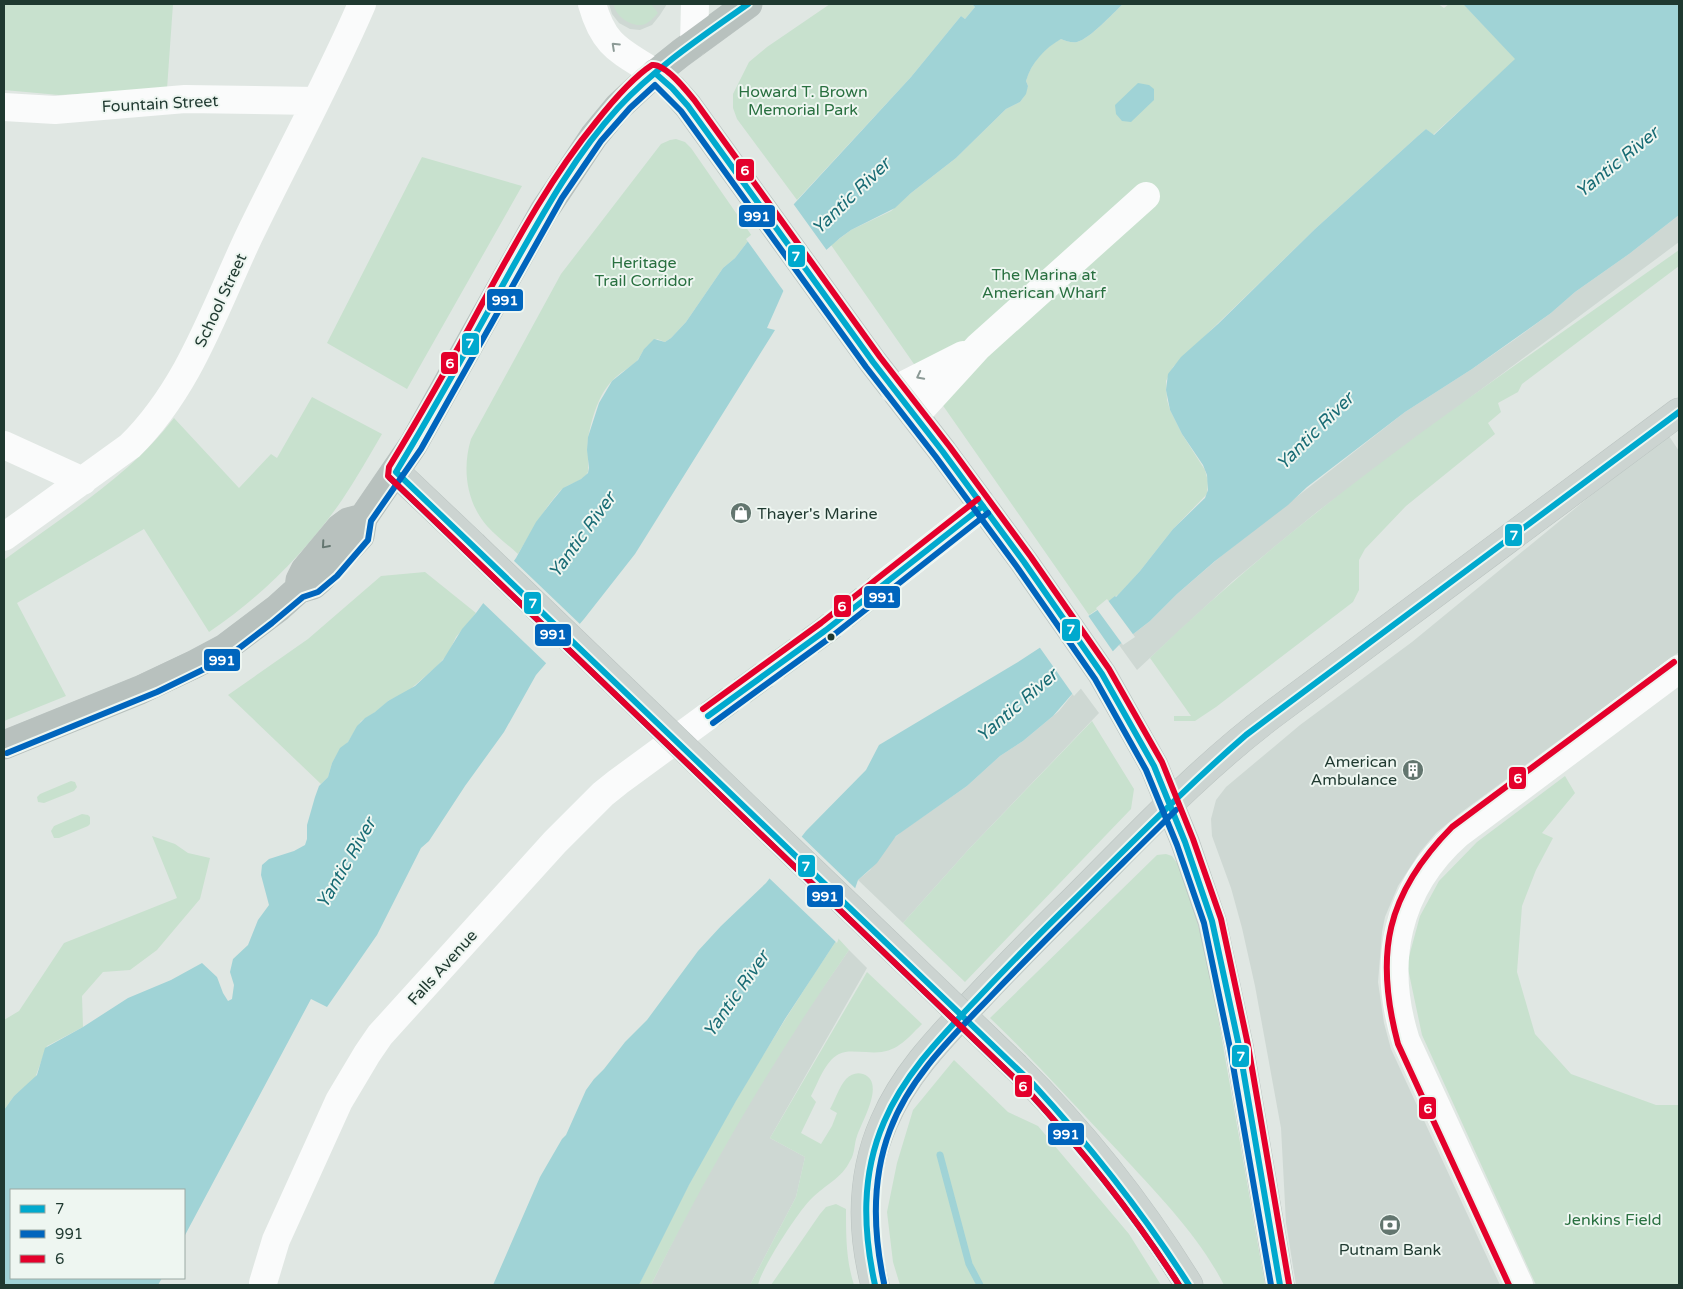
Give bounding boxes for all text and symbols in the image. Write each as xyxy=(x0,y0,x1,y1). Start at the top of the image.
one-way arrow xyxy=(612,43,621,52)
park label: Howard T. Brown Memorial Park xyxy=(738,82,868,120)
street label: Fountain Street xyxy=(101,91,219,117)
water label: Yantic River xyxy=(1571,121,1665,202)
water label: Yantic River xyxy=(807,152,896,239)
line badge: 6 xyxy=(735,158,755,182)
text: 6 xyxy=(741,162,750,179)
line badge: 991 xyxy=(738,204,776,228)
text: 991 xyxy=(744,208,770,225)
line badge: 7 xyxy=(787,244,806,268)
text: 7 xyxy=(792,248,801,265)
street label: School Street xyxy=(190,250,251,351)
park label: Heritage Trail Corridor xyxy=(595,253,694,291)
park label: The Marina at American Wharf xyxy=(982,265,1107,303)
line badge: 991 xyxy=(486,288,524,312)
text: 991 xyxy=(492,292,518,309)
line badge: 7 xyxy=(461,332,480,356)
text: 7 xyxy=(466,335,475,352)
line badge: 6 xyxy=(440,351,459,375)
text: 6 xyxy=(446,355,455,372)
one-way arrow xyxy=(916,370,925,380)
water label: Yantic River xyxy=(1272,386,1360,474)
water label: Yantic River xyxy=(544,486,622,582)
shop icon: Thayer's Marine xyxy=(729,501,753,525)
place label: Thayer's Marine xyxy=(757,504,878,524)
line badge: 7 xyxy=(1504,523,1523,547)
text: 7 xyxy=(1510,527,1519,544)
one-way arrow xyxy=(322,540,331,549)
line badge: 991 xyxy=(863,585,901,609)
text: 991 xyxy=(869,589,895,606)
line badge: 7 xyxy=(523,591,542,615)
line badge: 6 xyxy=(833,594,852,618)
text: 7 xyxy=(529,595,538,612)
text: 6 xyxy=(838,598,847,615)
line badge: 7 xyxy=(1061,618,1081,642)
text: 7 xyxy=(1067,621,1076,638)
line badge: 991 xyxy=(534,623,572,647)
text: 991 xyxy=(540,626,566,643)
unlabelled marker xyxy=(826,632,836,642)
line badge: 991 xyxy=(203,648,241,672)
text: 991 xyxy=(209,652,235,669)
water label: Yantic River xyxy=(972,662,1064,746)
place label: American Ambulance xyxy=(1310,752,1397,790)
building icon: American Ambulance xyxy=(1401,758,1425,782)
line badge: 6 xyxy=(1508,766,1527,790)
text: 6 xyxy=(1514,770,1523,787)
water label: Yantic River xyxy=(311,812,382,912)
line badge: 7 xyxy=(797,854,816,878)
text: 7 xyxy=(802,858,811,875)
line badge: 991 xyxy=(806,884,844,908)
text: 991 xyxy=(812,888,838,905)
street label: Falls Avenue xyxy=(404,926,482,1010)
water label: Yantic River xyxy=(698,945,775,1041)
line badge: 7 xyxy=(1231,1044,1250,1068)
text: 7 xyxy=(1237,1048,1246,1065)
line badge: 6 xyxy=(1014,1074,1033,1098)
text: 6 xyxy=(1019,1078,1028,1095)
line badge: 6 xyxy=(1418,1096,1437,1120)
text: 6 xyxy=(1424,1100,1433,1117)
line badge: 991 xyxy=(1047,1122,1085,1146)
text: 991 xyxy=(1053,1126,1079,1143)
legend xyxy=(10,1189,185,1279)
text: 7 xyxy=(55,1200,64,1218)
park label: Jenkins Field xyxy=(1564,1210,1662,1230)
bank icon: Putnam Bank xyxy=(1378,1213,1402,1237)
text: 991 xyxy=(55,1225,83,1243)
place label: Putnam Bank xyxy=(1339,1240,1442,1260)
text: 6 xyxy=(55,1250,64,1268)

